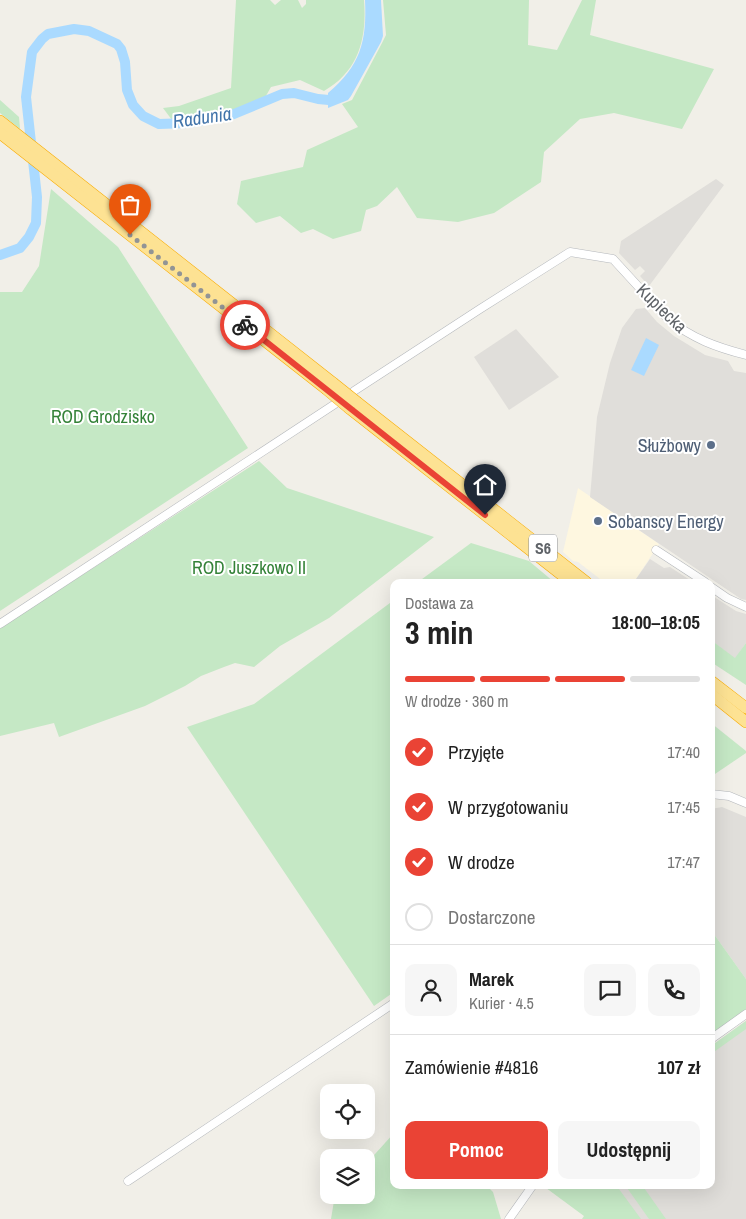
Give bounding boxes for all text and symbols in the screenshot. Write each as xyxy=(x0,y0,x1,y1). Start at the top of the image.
water label: Radunia xyxy=(171,100,233,134)
pin xyxy=(109,184,151,235)
icon: bag xyxy=(116,191,144,219)
street label: Kupiecka xyxy=(631,278,693,338)
courier xyxy=(220,300,270,350)
icon: bike xyxy=(231,311,259,339)
park label: ROD Grodzisko xyxy=(51,404,155,429)
place label: Służbowy xyxy=(638,433,702,458)
marker: Służbowy xyxy=(705,439,717,451)
pin xyxy=(464,464,506,515)
icon: home xyxy=(471,471,499,499)
place label: Sobanscy Energy xyxy=(608,509,724,534)
marker: Sobanscy Energy xyxy=(592,515,604,527)
road number: S6 xyxy=(529,534,557,562)
park label: ROD Juszkowo II xyxy=(192,555,306,580)
text: Dostawa za xyxy=(405,592,474,614)
text: 18:00–18:05 xyxy=(612,609,700,635)
text: 3 min xyxy=(405,611,474,654)
text: W drodze · 360 m xyxy=(405,690,509,712)
icon: check xyxy=(405,738,433,766)
text: Przyjęte xyxy=(448,739,504,765)
text: 17:40 xyxy=(667,741,700,763)
icon: check xyxy=(405,793,433,821)
text: W przygotowaniu xyxy=(448,794,568,820)
text: 17:45 xyxy=(667,796,700,818)
icon: check xyxy=(405,848,433,876)
text: W drodze xyxy=(448,849,515,875)
text: 17:47 xyxy=(667,851,700,873)
text: Dostarczone xyxy=(448,904,535,930)
button: person xyxy=(405,964,457,1016)
button: chat xyxy=(584,964,636,1016)
button: phone xyxy=(648,964,700,1016)
text: Marek xyxy=(469,966,514,992)
text: Kurier · 4.5 xyxy=(469,992,534,1014)
text: Zamówienie #4816 xyxy=(405,1054,538,1080)
text: 107 zł xyxy=(658,1054,700,1080)
map controls xyxy=(320,1084,375,1204)
button: locate xyxy=(320,1084,375,1139)
button: Pomoc xyxy=(405,1121,548,1179)
button: Udostępnij xyxy=(558,1121,700,1179)
button: layers xyxy=(320,1149,375,1204)

